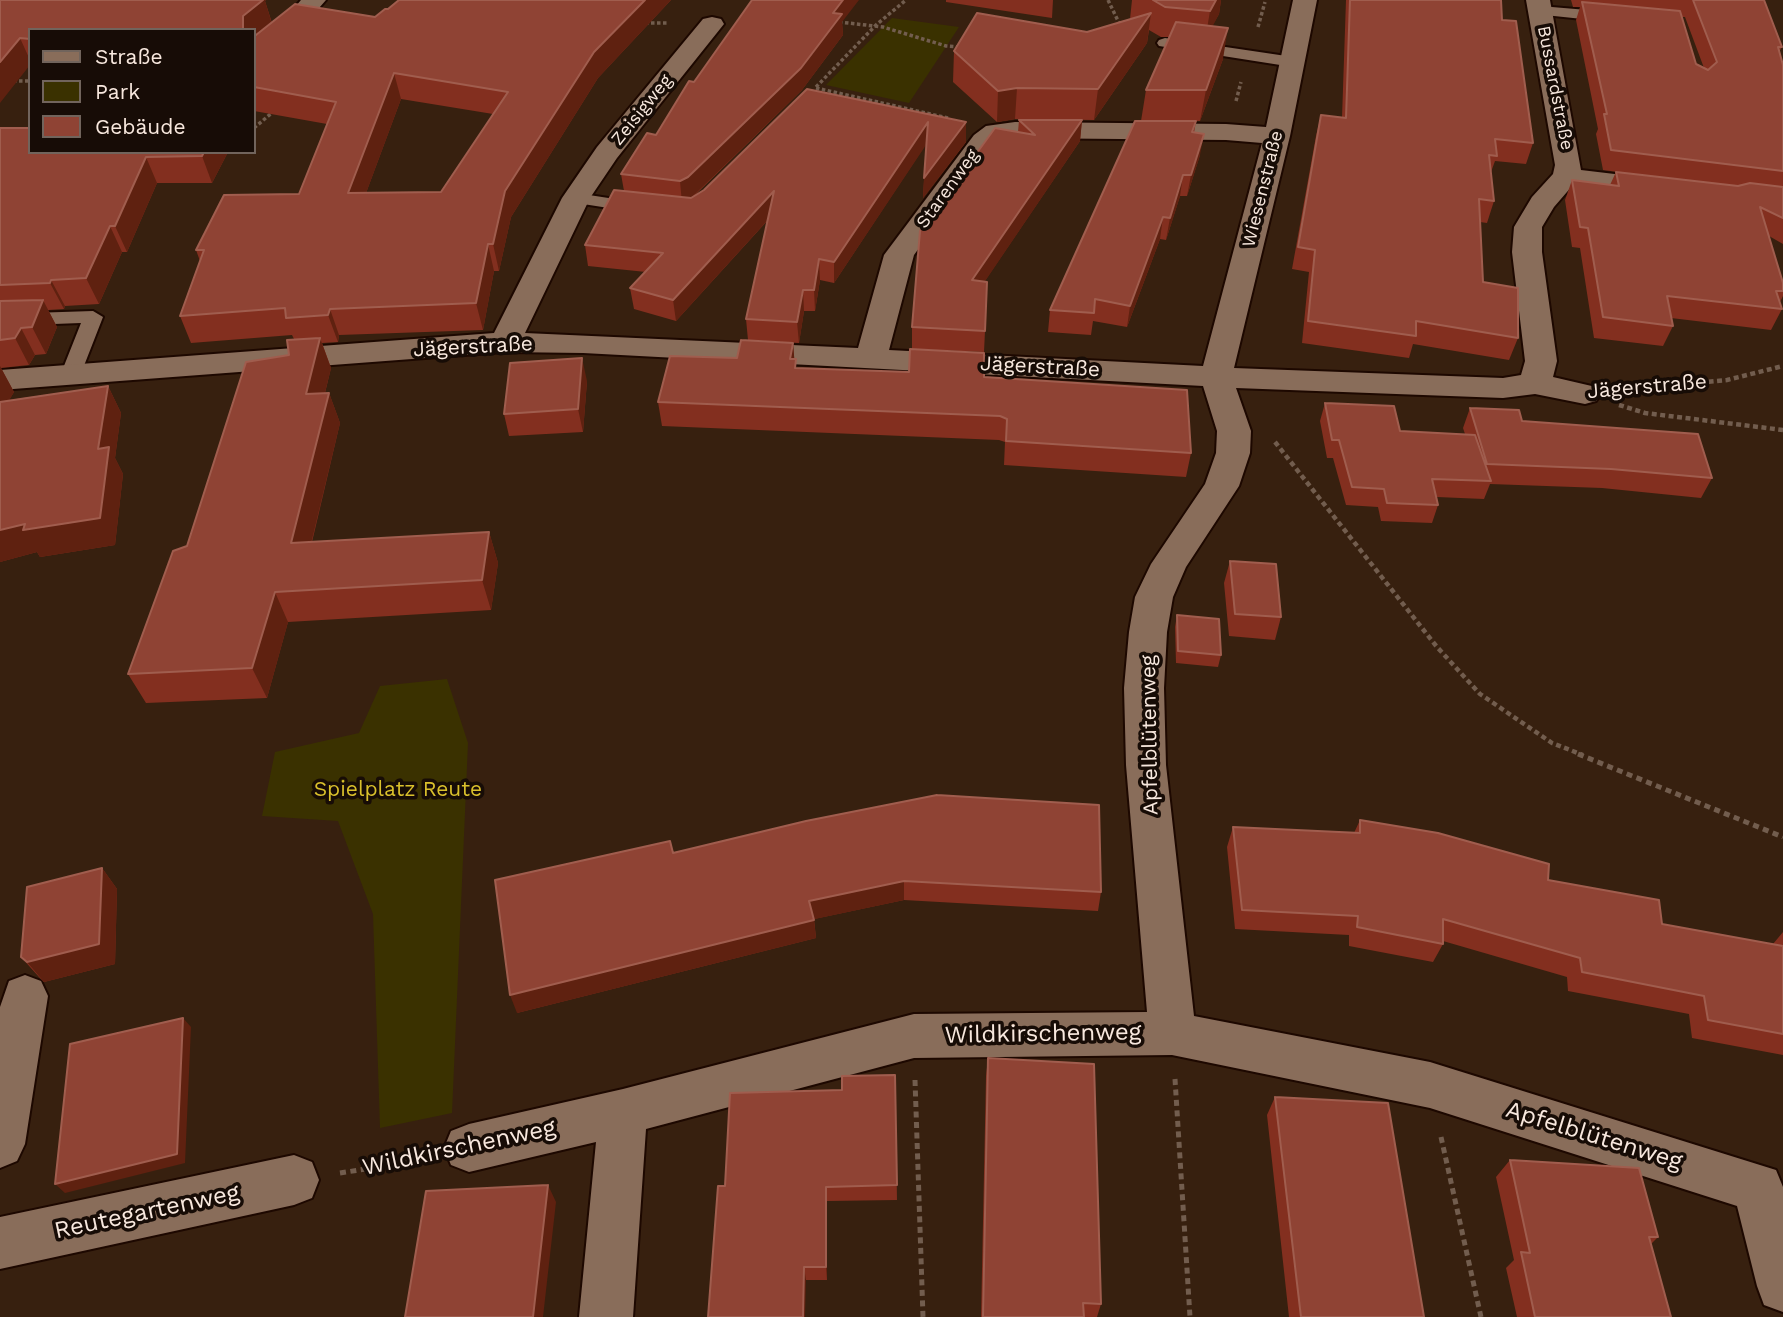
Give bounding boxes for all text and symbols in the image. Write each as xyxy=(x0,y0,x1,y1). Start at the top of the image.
street label: Bussardstraße xyxy=(1532,24,1578,152)
legend xyxy=(28,28,256,154)
text: Straße xyxy=(95,44,163,69)
street label: Zeisigweg xyxy=(607,70,677,150)
text: Park xyxy=(95,79,140,104)
text: Gebäude xyxy=(95,114,186,139)
street label: Wiesenstraße xyxy=(1238,129,1288,249)
street label: Starenweg xyxy=(912,145,984,233)
street label: Jägerstraße xyxy=(412,331,534,363)
street label: Jägerstraße xyxy=(979,351,1101,383)
street label: Jägerstraße xyxy=(1586,369,1708,405)
street label: Apfelblütenweg xyxy=(1136,655,1164,815)
park label: Spielplatz Reute xyxy=(314,777,482,803)
street label: Wildkirschenweg xyxy=(944,1018,1142,1050)
street label: Apfelblütenweg xyxy=(1502,1095,1686,1177)
street label: Wildkirschenweg xyxy=(360,1113,558,1183)
street label: Reutegartenweg xyxy=(52,1178,242,1246)

